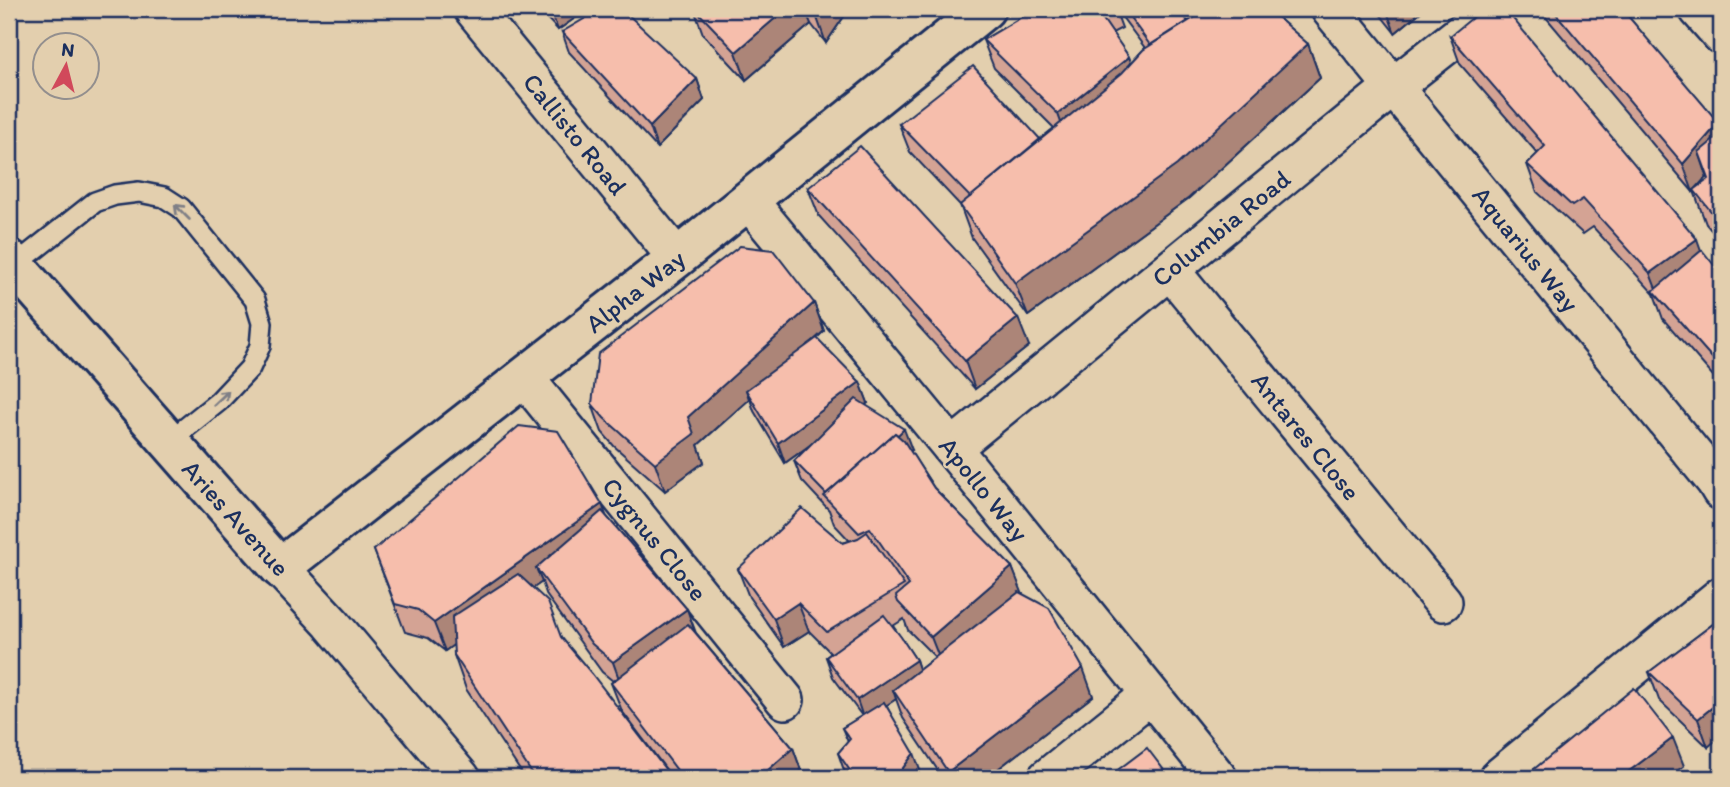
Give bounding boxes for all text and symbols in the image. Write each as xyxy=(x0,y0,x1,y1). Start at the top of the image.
north arrow xyxy=(32,32,102,102)
text: N xyxy=(60,37,76,62)
street label: Callisto Road xyxy=(516,67,634,202)
street label: Columbia Road xyxy=(1145,162,1297,294)
street label: Aquarius Way xyxy=(1466,180,1586,318)
one-way arrow xyxy=(174,204,191,221)
street label: Alpha Way xyxy=(579,242,691,340)
street label: Antares Close xyxy=(1244,365,1368,507)
one-way arrow xyxy=(212,390,229,407)
street label: Apollo Way xyxy=(932,430,1036,548)
street label: Aries Avenue xyxy=(175,453,297,583)
street label: Cygnus Close xyxy=(595,471,715,607)

